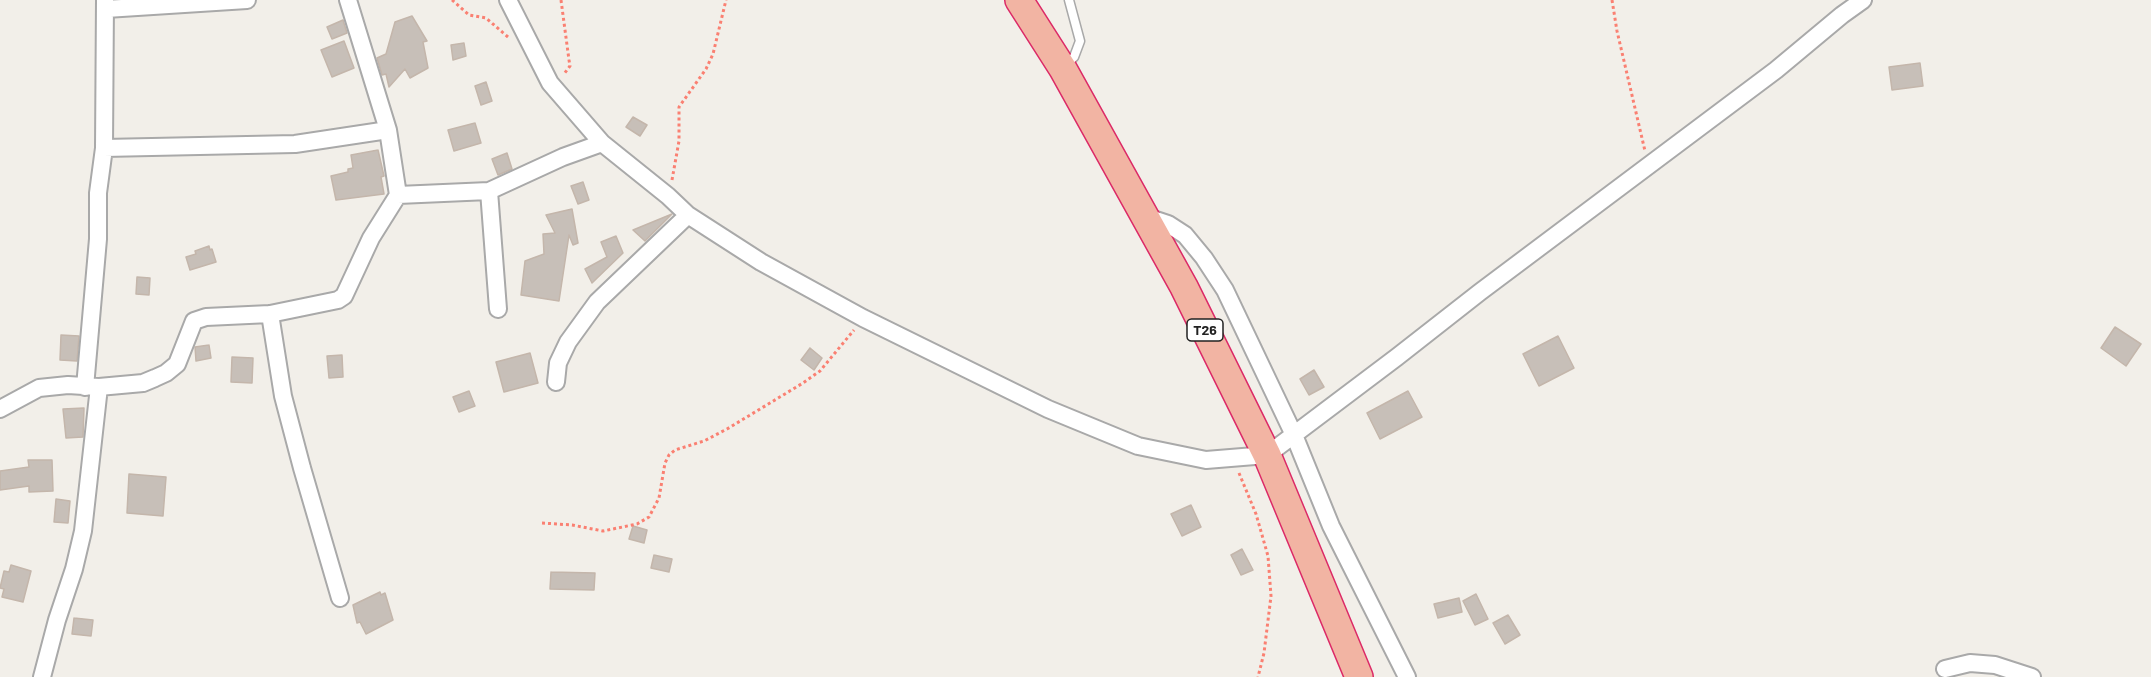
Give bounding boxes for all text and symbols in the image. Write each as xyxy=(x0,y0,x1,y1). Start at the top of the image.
road number: T26 xyxy=(1187,319,1223,341)

